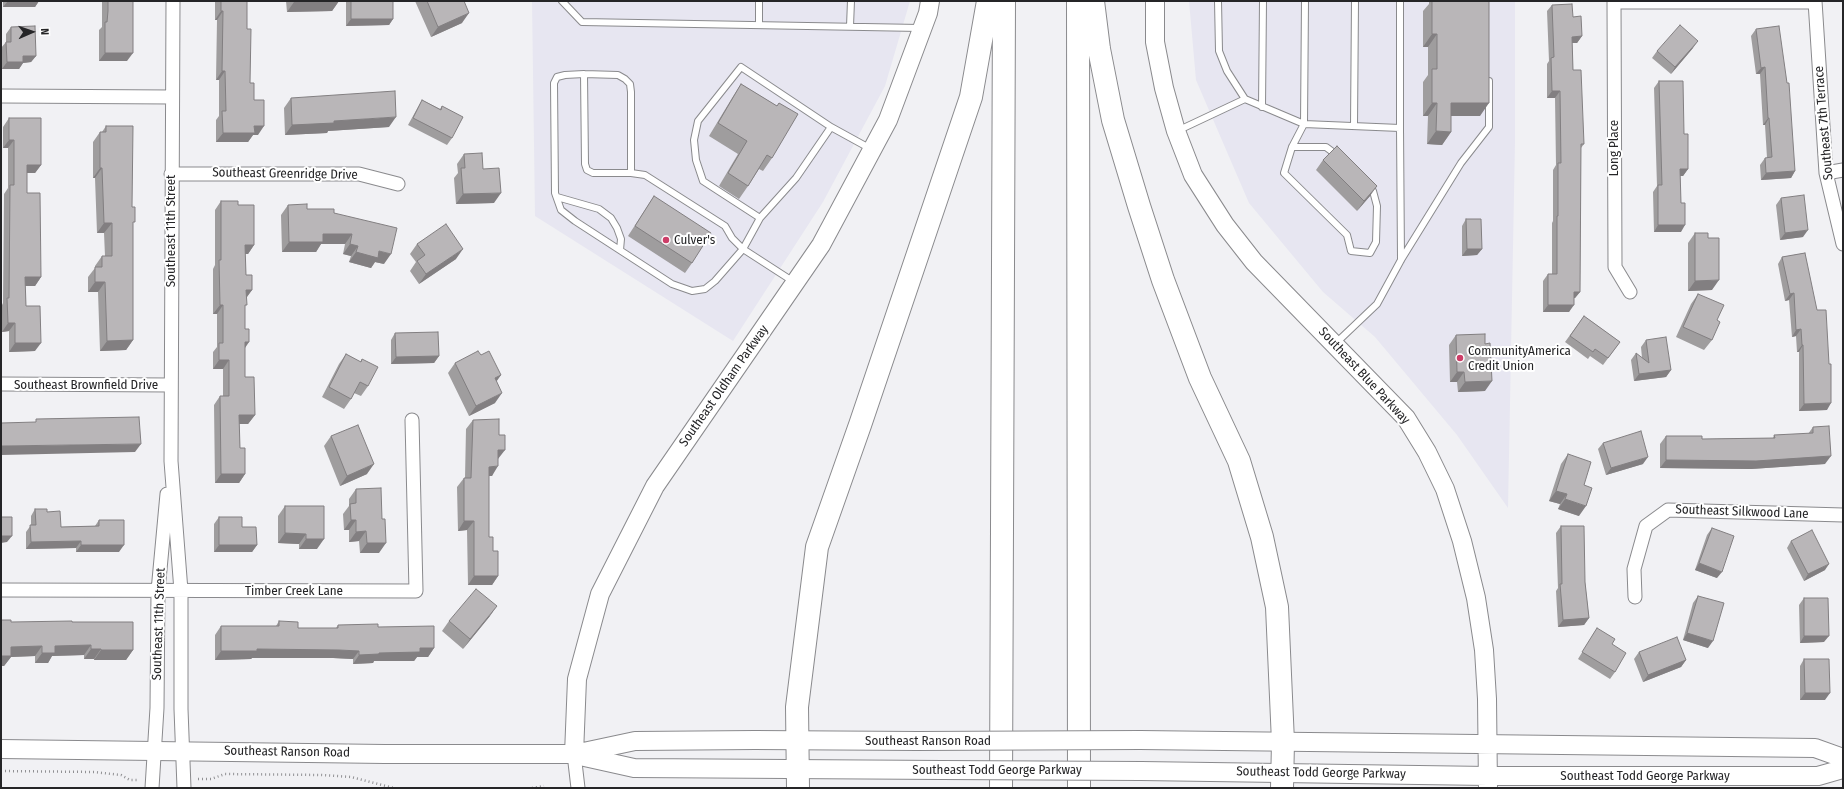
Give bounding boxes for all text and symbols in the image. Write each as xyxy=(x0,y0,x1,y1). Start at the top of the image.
north arrow xyxy=(12,12,52,52)
text: N xyxy=(38,28,51,35)
street label: Southeast 7th Terrace xyxy=(1811,65,1837,181)
street label: Long Place xyxy=(1606,120,1622,176)
street label: Southeast Greenridge Drive xyxy=(212,165,358,183)
street label: Southeast 11th Street xyxy=(163,175,179,287)
place label: Culver's xyxy=(674,232,715,248)
marker: Culver's xyxy=(661,235,671,245)
street label: Southeast Oldham Parkway xyxy=(676,322,772,450)
street label: Southeast Blue Parkway xyxy=(1315,324,1413,428)
place label: CommunityAmerica Credit Union xyxy=(1468,343,1571,374)
marker: CommunityAmerica Credit Union xyxy=(1455,353,1465,363)
street label: Southeast Brownfield Drive xyxy=(14,377,158,393)
street label: Southeast Silkwood Lane xyxy=(1675,502,1809,522)
street label: Southeast 11th Street xyxy=(149,567,169,681)
street label: Timber Creek Lane xyxy=(245,583,343,599)
street label: Southeast Ranson Road xyxy=(865,733,991,749)
street label: Southeast Ranson Road xyxy=(224,743,350,761)
street label: Southeast Todd George Parkway xyxy=(912,762,1082,778)
street label: Southeast Todd George Parkway xyxy=(1236,764,1406,782)
street label: Southeast Todd George Parkway xyxy=(1560,768,1730,784)

